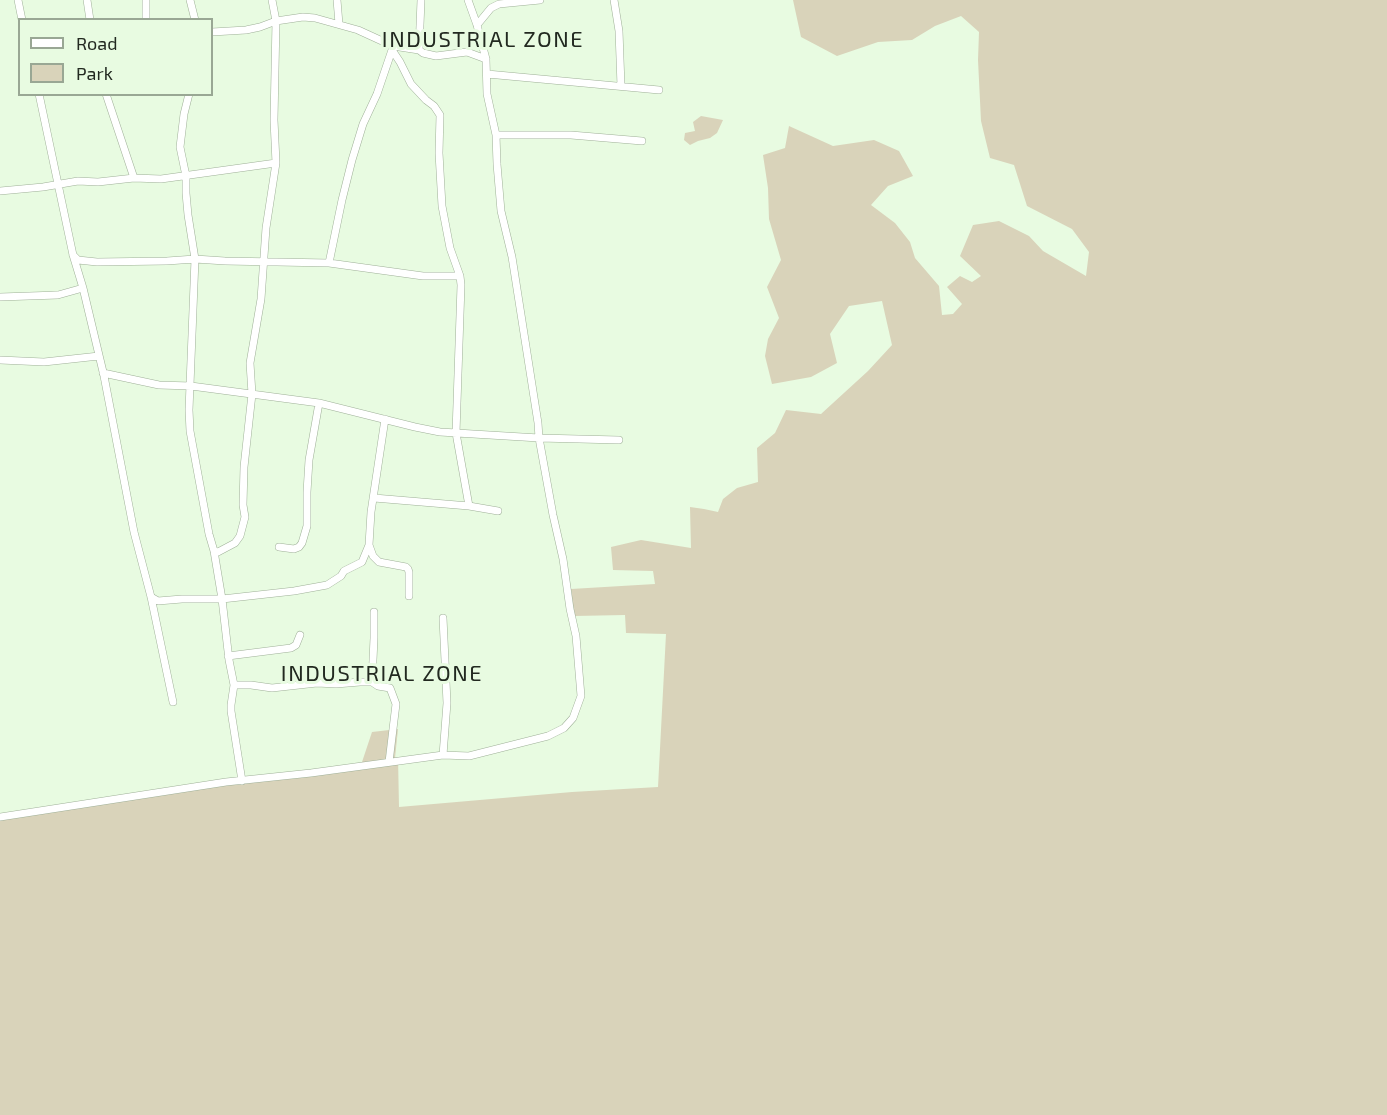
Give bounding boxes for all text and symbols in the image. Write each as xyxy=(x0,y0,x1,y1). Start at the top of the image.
legend xyxy=(18,18,213,96)
district label: INDUSTRIAL ZONE xyxy=(382,27,584,53)
text: Road xyxy=(76,32,117,54)
text: Park xyxy=(76,62,113,84)
district label: INDUSTRIAL ZONE xyxy=(281,661,483,687)

